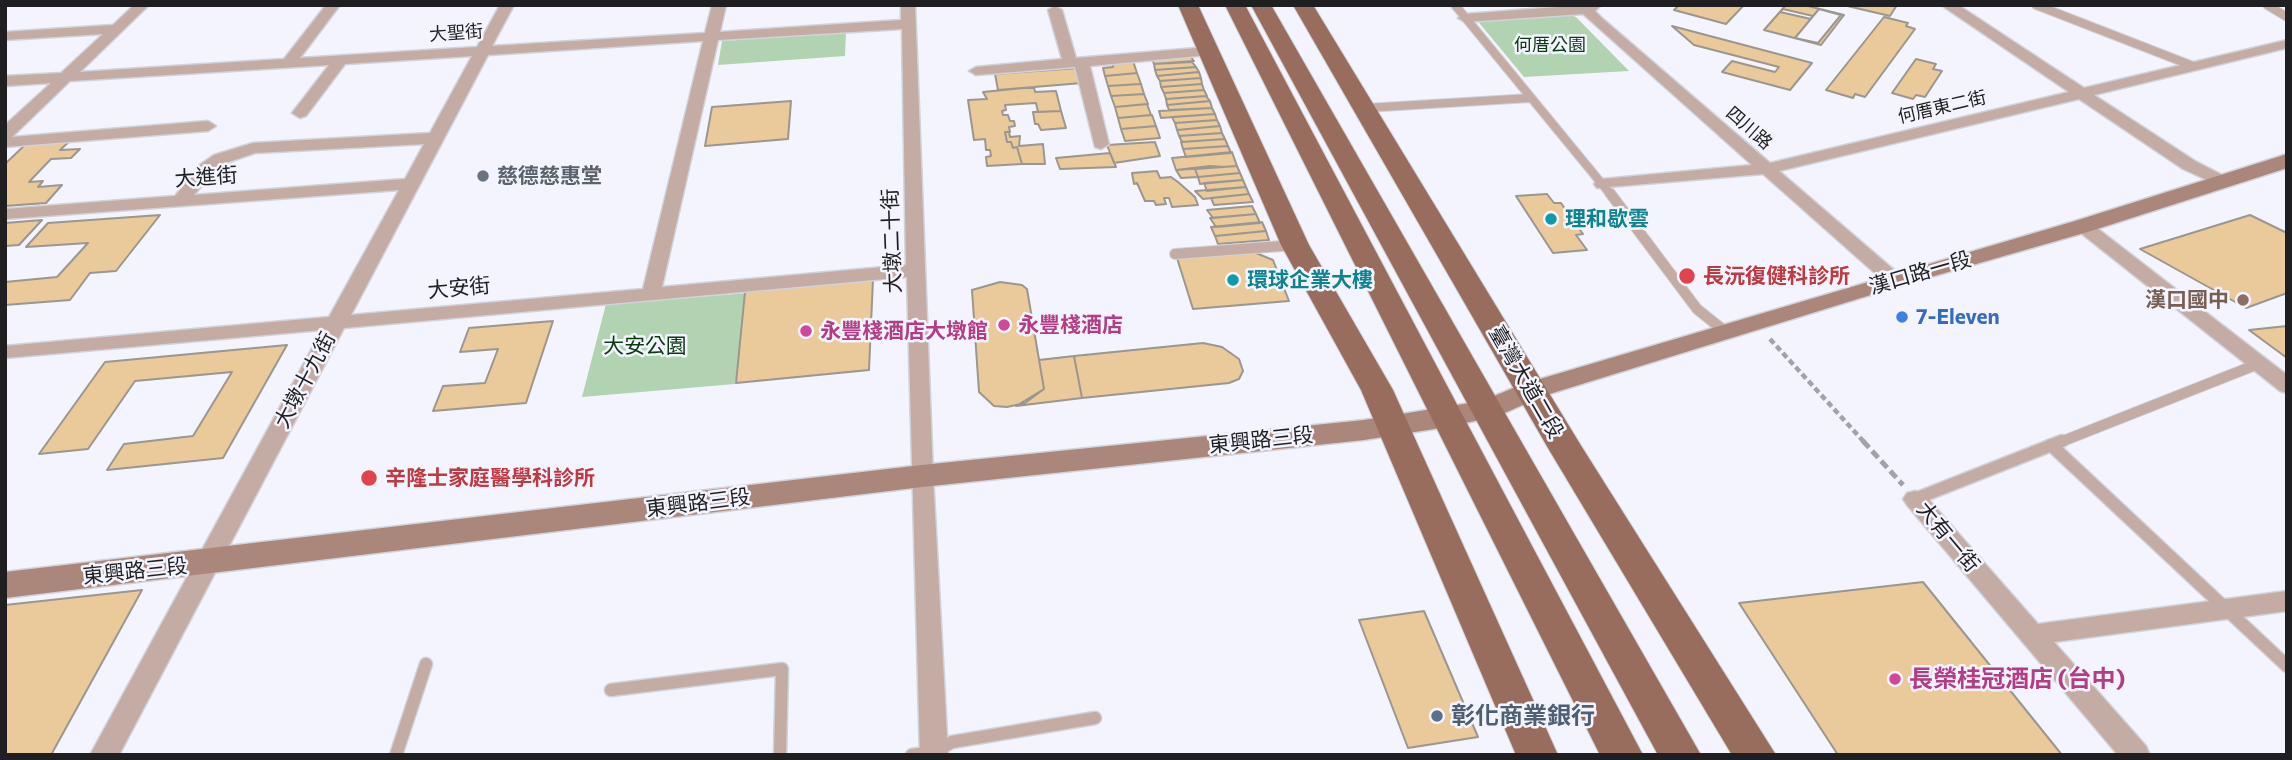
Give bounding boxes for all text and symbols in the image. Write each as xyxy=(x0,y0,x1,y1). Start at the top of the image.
street label: 大聖街 xyxy=(428,20,484,46)
park label: 何厝公園 xyxy=(1514,34,1586,56)
street label: 何厝東二街 xyxy=(1896,86,1988,128)
street label: 四川路 xyxy=(1722,102,1776,154)
street label: 大進街 xyxy=(174,162,238,192)
place label: 慈德慈惠堂 xyxy=(497,163,602,189)
marker: 慈德慈惠堂 xyxy=(475,168,491,184)
street label: 大墩二十街 xyxy=(878,188,906,294)
place label: 理和歇雲 xyxy=(1565,206,1649,232)
marker: 理和歇雲 xyxy=(1543,211,1559,227)
street label: 漢口路一段 xyxy=(1866,246,1974,300)
place label: 長沅復健科診所 xyxy=(1703,263,1850,289)
marker: 長沅復健科診所 xyxy=(1677,266,1697,286)
place label: 環球企業大樓 xyxy=(1247,267,1373,293)
marker: 環球企業大樓 xyxy=(1225,272,1241,288)
street label: 大安街 xyxy=(427,273,491,303)
place label: 漢口國中 xyxy=(2145,287,2229,313)
marker: 漢口國中 xyxy=(2235,292,2251,308)
place label: 7-Eleven xyxy=(1916,304,2000,330)
marker: 7-Eleven xyxy=(1894,309,1910,325)
place label: 永豐棧酒店 xyxy=(1018,312,1123,338)
marker: 永豐棧酒店 xyxy=(996,317,1012,333)
place label: 永豐棧酒店大墩館 xyxy=(820,318,988,344)
street label: 臺灣大道二段 xyxy=(1484,321,1568,443)
marker: 永豐棧酒店大墩館 xyxy=(798,323,814,339)
street label: 大墩十九街 xyxy=(269,328,341,432)
park label: 大安公園 xyxy=(603,333,687,359)
street label: 東興路三段 xyxy=(1207,422,1315,458)
place label: 辛隆士家庭醫學科診所 xyxy=(385,465,595,491)
marker: 辛隆士家庭醫學科診所 xyxy=(359,468,379,488)
street label: 東興路三段 xyxy=(644,484,752,522)
street label: 大有一街 xyxy=(1911,497,1985,577)
street label: 東興路三段 xyxy=(81,553,189,589)
place label: 長榮桂冠酒店 (台中) xyxy=(1909,665,2125,693)
marker: 長榮桂冠酒店 (台中) xyxy=(1887,671,1903,687)
place label: 彰化商業銀行 xyxy=(1451,702,1595,730)
marker: 彰化商業銀行 xyxy=(1429,708,1445,724)

